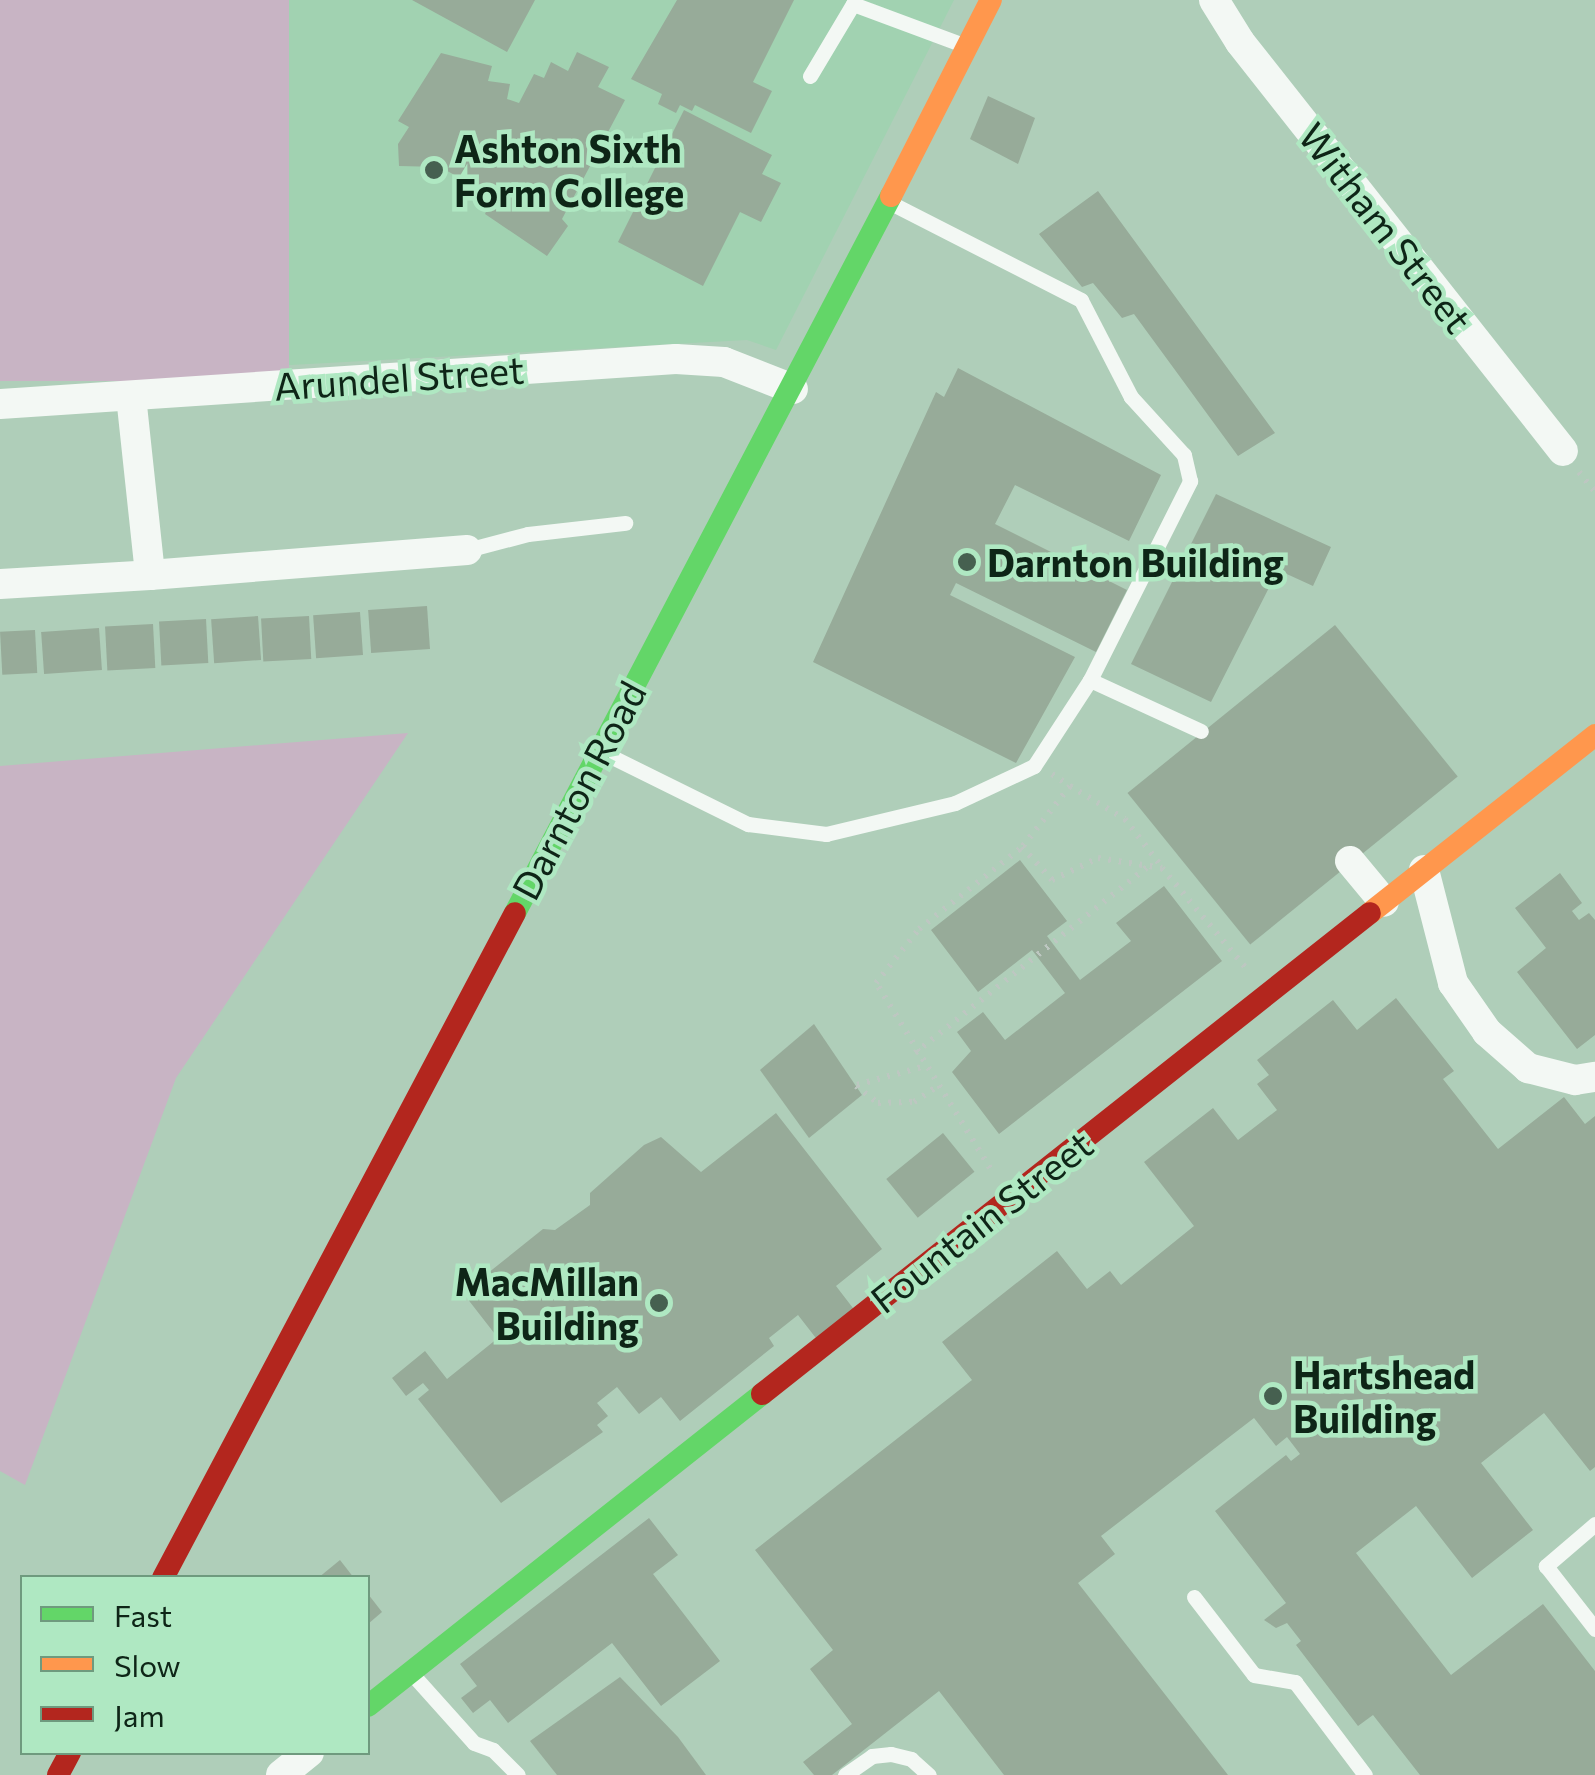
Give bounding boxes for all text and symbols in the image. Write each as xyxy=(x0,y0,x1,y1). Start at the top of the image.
street label: Witham Street xyxy=(1290,113,1482,341)
place label: Ashton Sixth Form College xyxy=(454,125,684,214)
marker: Ashton Sixth Form College xyxy=(423,159,445,181)
street label: Arundel Street xyxy=(272,346,526,408)
place label: Darnton Building xyxy=(987,539,1284,585)
marker: Darnton Building xyxy=(956,551,978,573)
street label: Darnton Road xyxy=(501,673,655,907)
street label: Fountain Street xyxy=(861,1120,1101,1322)
place label: MacMillan Building xyxy=(454,1258,639,1348)
marker: MacMillan Building xyxy=(648,1292,670,1314)
place label: Hartshead Building xyxy=(1293,1351,1475,1440)
marker: Hartshead Building xyxy=(1262,1385,1284,1407)
legend xyxy=(20,1575,370,1755)
text: Fast xyxy=(114,1596,172,1633)
text: Slow xyxy=(114,1646,181,1683)
text: Jam xyxy=(114,1696,165,1733)

